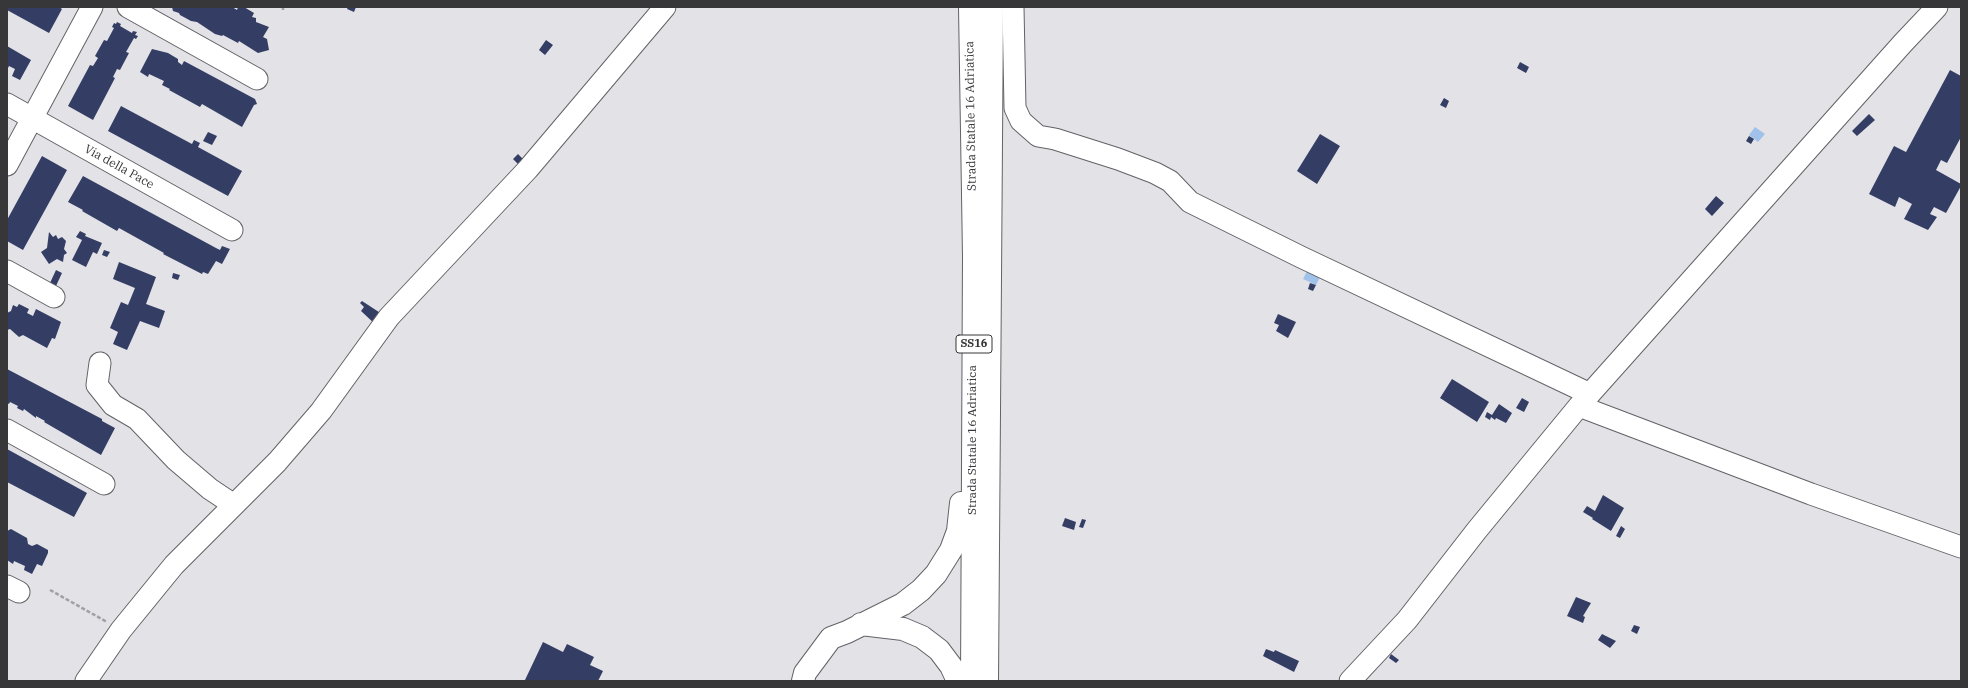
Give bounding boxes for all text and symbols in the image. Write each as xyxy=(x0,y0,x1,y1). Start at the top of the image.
street label: Strada Statale 16 Adriatica xyxy=(962,41,980,191)
street label: Via della Pace xyxy=(82,142,156,192)
road number: SS16 xyxy=(956,335,992,353)
street label: Strada Statale 16 Adriatica xyxy=(966,365,980,515)

